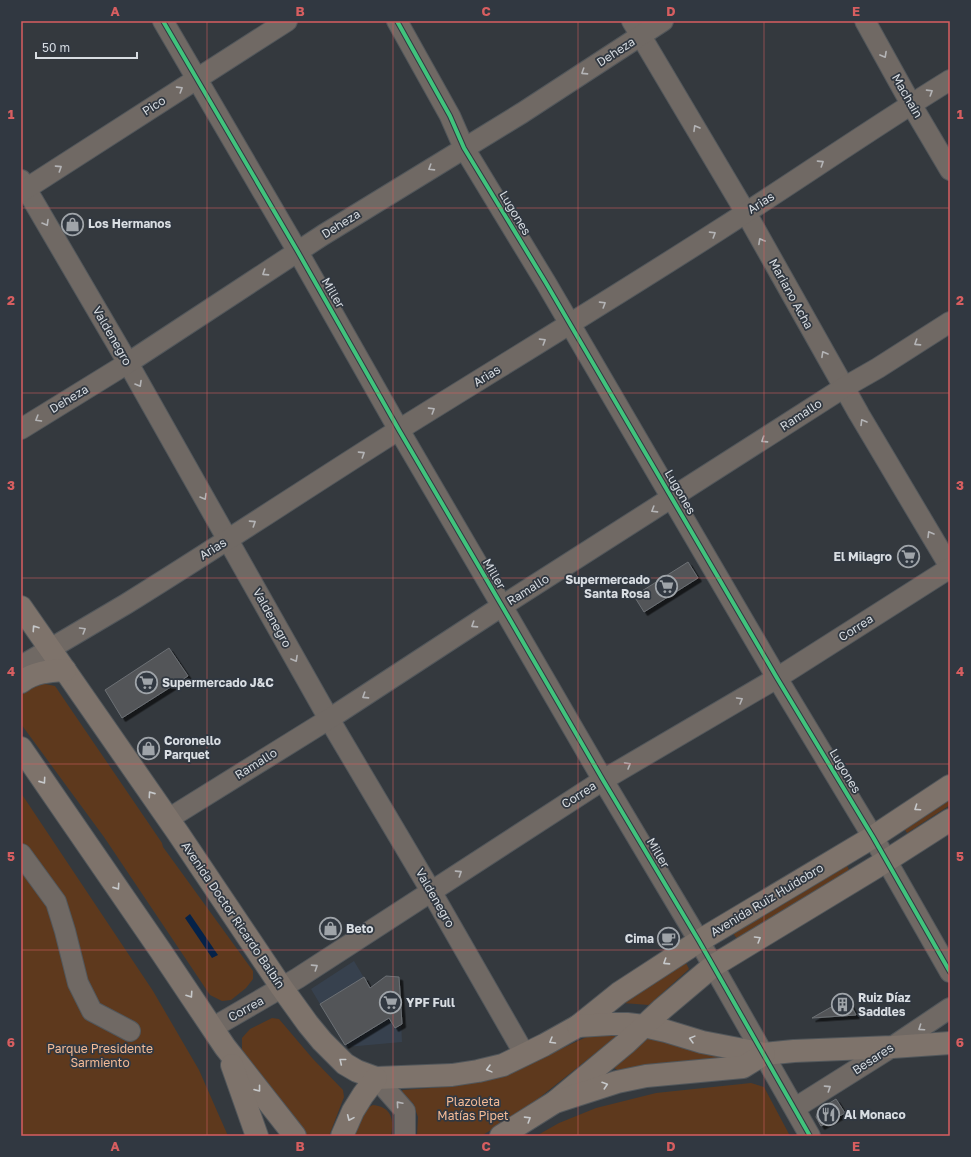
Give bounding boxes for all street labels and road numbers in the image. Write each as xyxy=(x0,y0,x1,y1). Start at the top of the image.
street label: Deheza xyxy=(594,34,638,69)
street label: Machain xyxy=(889,71,926,120)
street label: Pico xyxy=(139,93,168,119)
street label: Lugones xyxy=(496,188,535,238)
street label: Arias xyxy=(744,188,777,217)
street label: Deheza xyxy=(319,206,363,241)
street label: Mariano Acha xyxy=(766,256,817,331)
street label: Miller xyxy=(319,275,348,311)
street label: Valdenegro xyxy=(90,304,135,368)
street label: Arias xyxy=(470,362,503,390)
street label: Deheza xyxy=(47,381,91,416)
street label: Ramallo xyxy=(777,395,825,434)
street label: Lugones xyxy=(662,467,699,517)
street label: Arias xyxy=(196,535,229,563)
street label: Miller xyxy=(480,556,509,592)
street label: Ramallo xyxy=(504,571,552,608)
street label: Valdenegro xyxy=(250,585,295,650)
street label: Correa xyxy=(836,611,876,644)
street label: Ramallo xyxy=(232,745,280,782)
street label: Lugones xyxy=(826,746,865,796)
street label: Correa xyxy=(559,778,599,811)
street label: Miller xyxy=(644,835,673,871)
street label: Avenida Doctor Ricardo Balbín xyxy=(179,838,288,991)
street label: Avenida Ruiz Huidobro xyxy=(707,860,826,939)
street label: Valdenegro xyxy=(413,866,458,930)
street label: Correa xyxy=(225,993,266,1024)
street label: Besares xyxy=(849,1040,896,1077)

